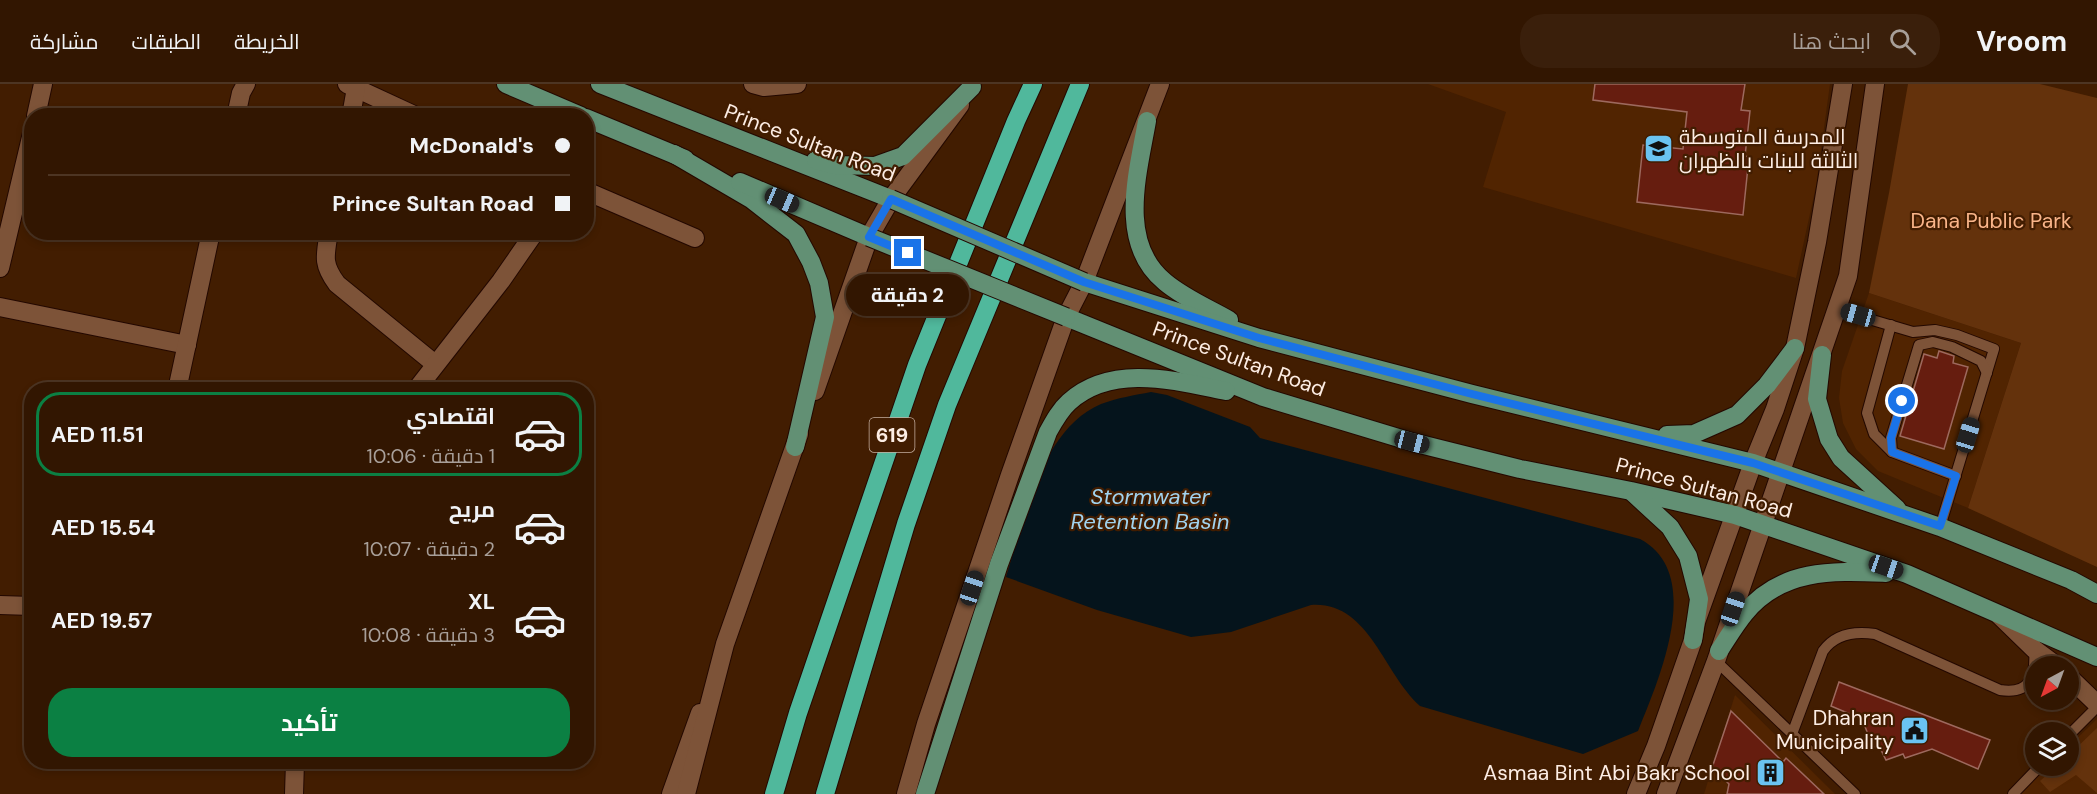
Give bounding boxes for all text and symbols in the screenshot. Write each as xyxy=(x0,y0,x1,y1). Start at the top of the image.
search box xyxy=(1520,14,1940,68)
text: Vroom xyxy=(1976,23,2067,60)
icon: search xyxy=(1886,25,1919,58)
text: ابحث هنا xyxy=(1792,27,1871,56)
text: مشاركة xyxy=(30,28,99,56)
text: الطبقات xyxy=(132,28,201,56)
text: الخريطة xyxy=(234,28,300,56)
street label: Prince Sultan Road xyxy=(720,97,900,189)
place label: المدرسة المتوسطة الثالثة للبنات بالظهران xyxy=(1679,123,1859,175)
text: McDonald's xyxy=(409,131,534,160)
school or university icon: المدرسة المتوسطة الثالثة للبنات بالظهران xyxy=(1642,133,1674,165)
car xyxy=(762,185,802,215)
text: Prince Sultan Road xyxy=(332,189,534,218)
park label: Dana Public Park xyxy=(1910,207,2072,235)
route end xyxy=(894,239,921,266)
callout: 2 دقيقة xyxy=(846,274,970,316)
text: 2 دقيقة xyxy=(871,282,944,308)
car xyxy=(1838,301,1878,329)
street label: Prince Sultan Road xyxy=(1149,315,1329,403)
route start xyxy=(1888,387,1915,414)
text: اقتصادي xyxy=(406,402,495,431)
icon: car xyxy=(513,407,567,461)
car xyxy=(1954,415,1982,455)
road number: 619 xyxy=(870,418,914,452)
text: AED 11.51 xyxy=(51,420,143,449)
car xyxy=(1392,429,1432,455)
text: 1 دقيقة · 10:06 xyxy=(367,443,495,469)
street label: Prince Sultan Road xyxy=(1613,451,1795,525)
water label: Stormwater Retention Basin xyxy=(1071,482,1229,536)
text: مريح xyxy=(449,495,495,524)
icon: car xyxy=(513,500,567,554)
text: AED 15.54 xyxy=(51,513,155,542)
text: 2 دقيقة · 10:07 xyxy=(363,536,495,562)
car xyxy=(1866,553,1906,581)
car xyxy=(958,568,986,608)
text: XL xyxy=(468,587,495,616)
car xyxy=(1719,589,1747,629)
icon: car xyxy=(513,593,567,647)
text: AED 19.57 xyxy=(51,606,152,635)
text: 3 دقيقة · 10:08 xyxy=(361,622,495,648)
north arrow xyxy=(2025,656,2079,710)
map controls xyxy=(2025,656,2079,776)
button: تأكيد xyxy=(48,688,570,757)
place label: Dhahran Municipality xyxy=(1776,704,1894,756)
public building icon: Dhahran Municipality xyxy=(1899,714,1931,746)
button: layers xyxy=(2025,722,2079,776)
building icon: Asmaa Bint Abi Bakr School xyxy=(1755,757,1787,789)
place label: Asmaa Bint Abi Bakr School xyxy=(1483,759,1750,787)

